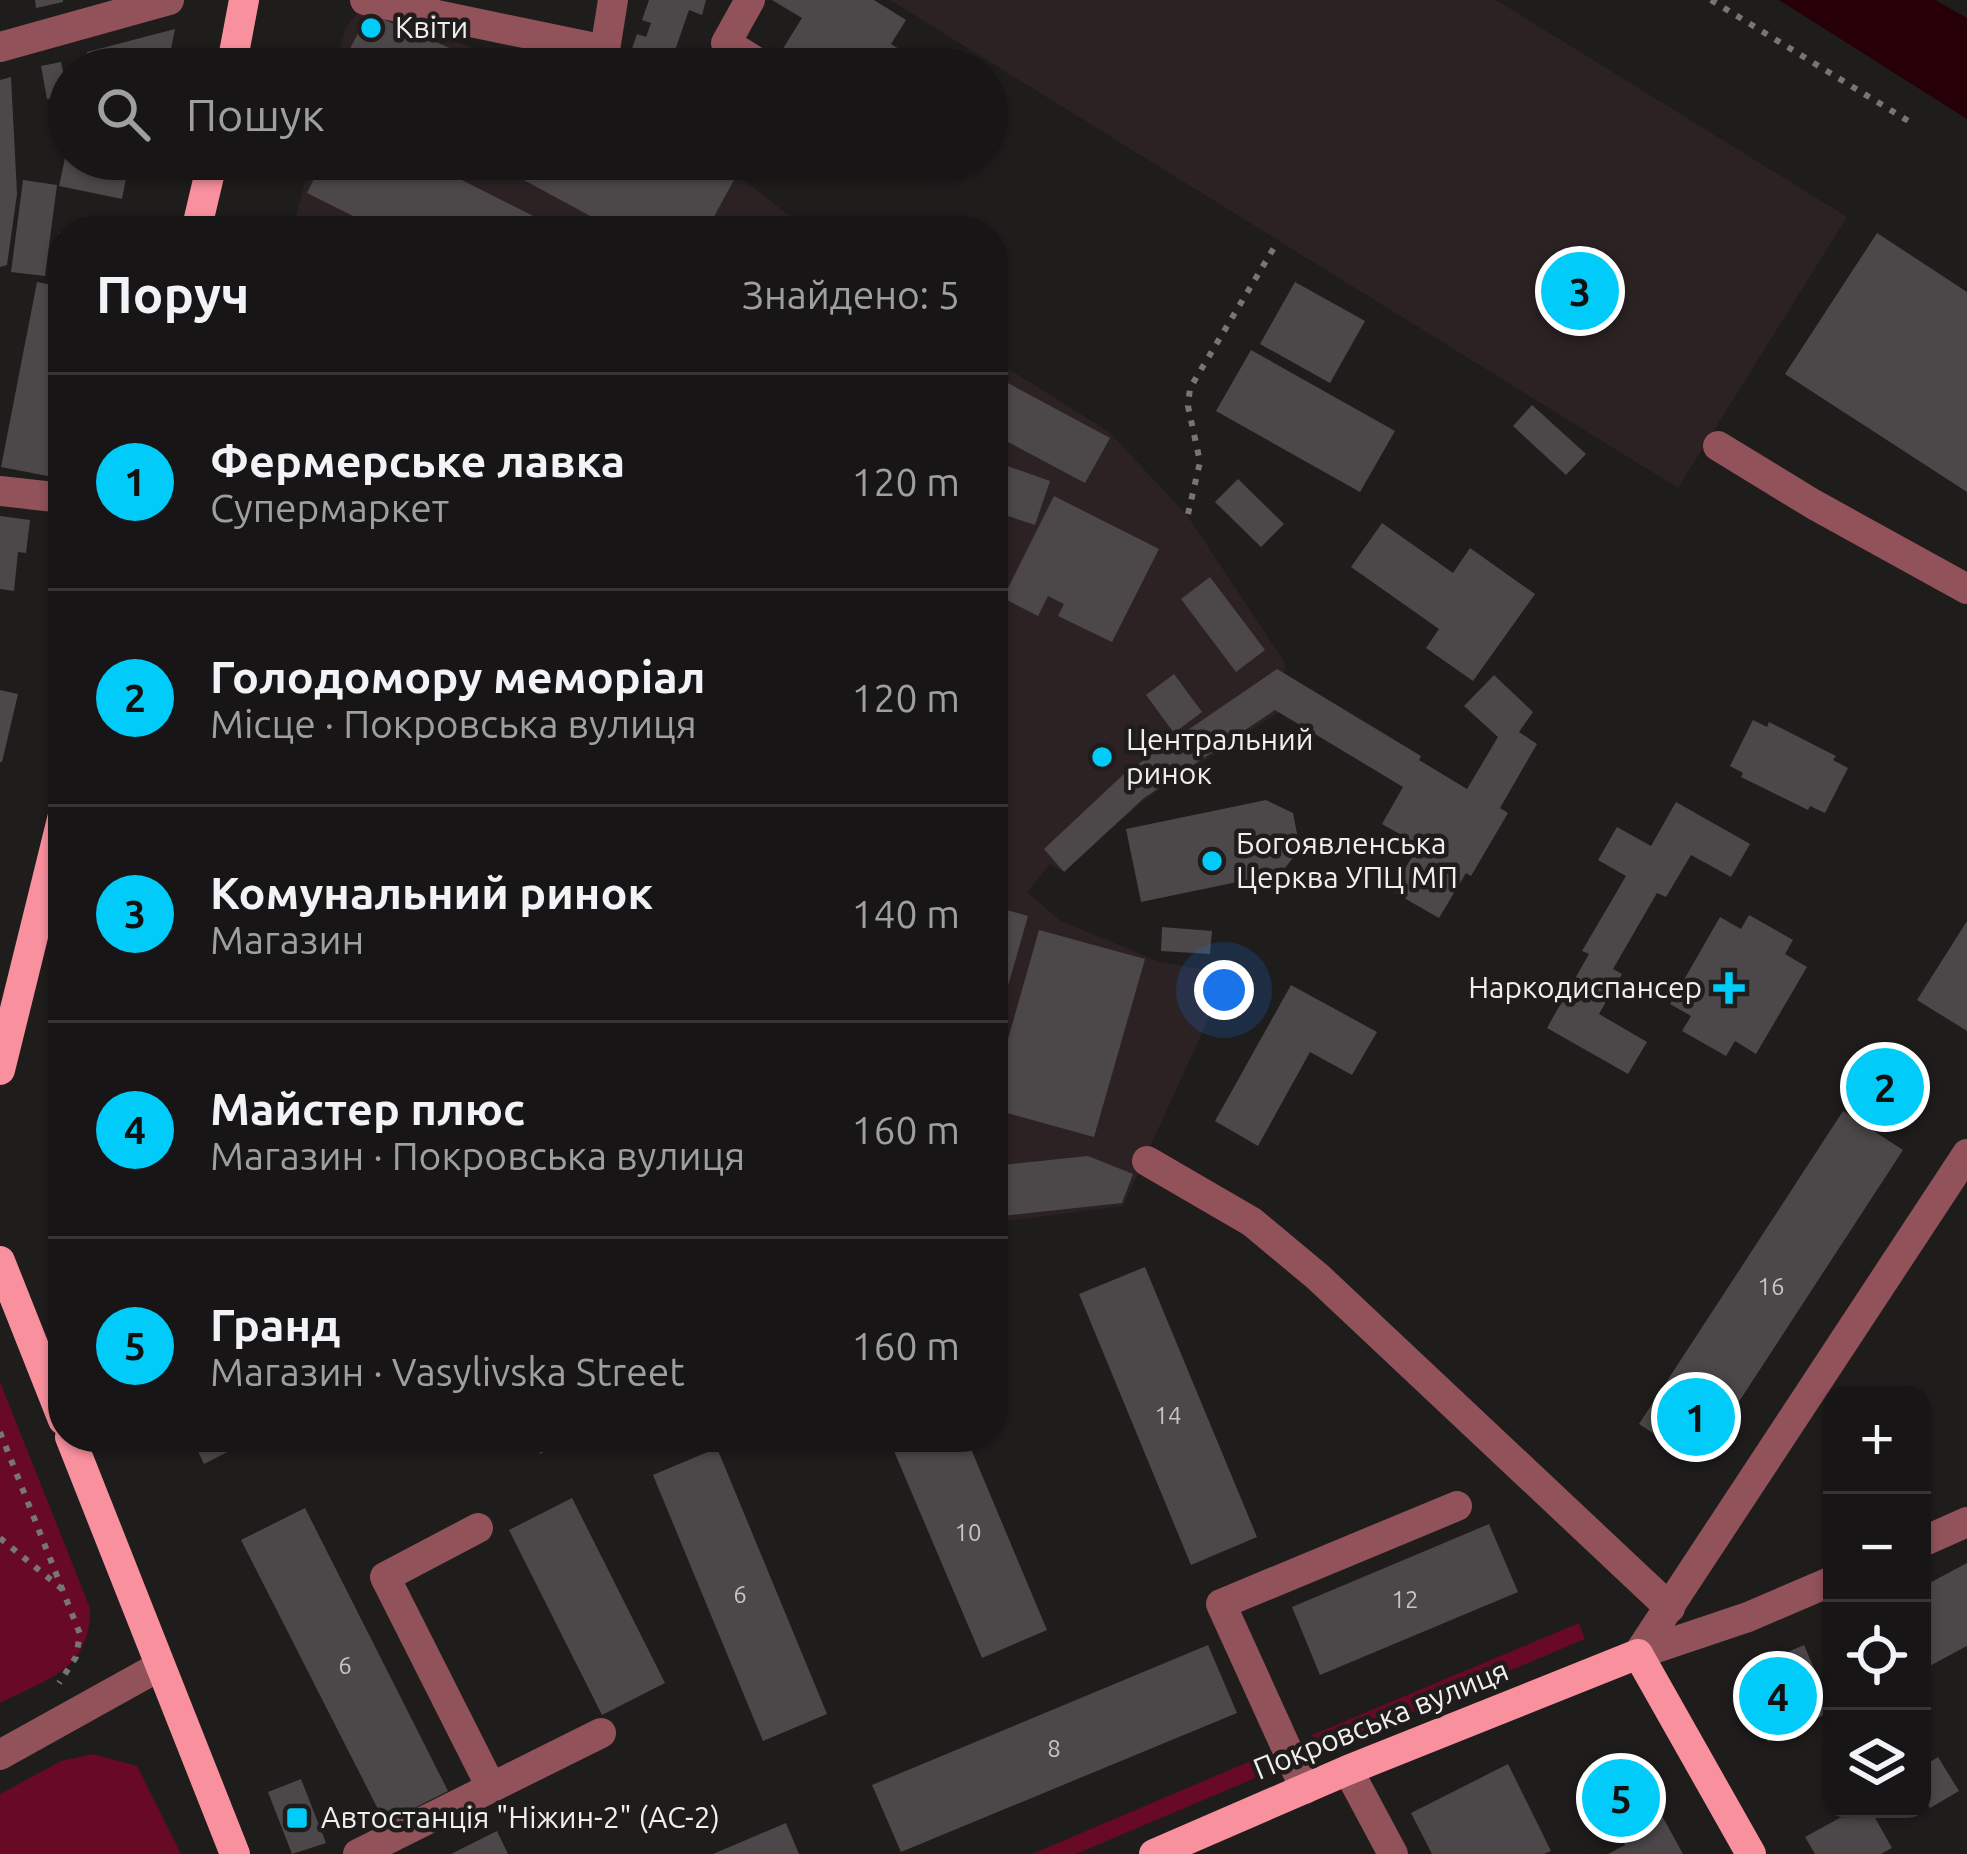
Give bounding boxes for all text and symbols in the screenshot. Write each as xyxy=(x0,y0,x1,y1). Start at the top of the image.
place label: Квіти xyxy=(395,10,468,44)
marker: Квіти xyxy=(358,15,384,41)
search box xyxy=(48,48,1008,180)
icon: search xyxy=(90,81,156,147)
text: Пошук xyxy=(186,89,325,140)
pin: 3 xyxy=(1541,246,1619,336)
text: Поруч xyxy=(96,265,249,323)
text: Знайдено: 5 xyxy=(742,273,960,316)
text: Фермерське лавка xyxy=(210,435,625,486)
text: 1 xyxy=(124,460,146,503)
text: 120 m xyxy=(851,460,960,503)
text: Супермаркет xyxy=(210,486,449,529)
text: Голодомору меморіал xyxy=(210,651,705,702)
text: 2 xyxy=(124,676,146,719)
text: 120 m xyxy=(851,676,960,719)
text: Місце · Покровська вулиця xyxy=(210,702,697,745)
place label: Центральний ринок xyxy=(1126,722,1314,790)
marker: Центральний ринок xyxy=(1089,744,1115,770)
place label: Богоявленська Церква УПЦ МП xyxy=(1236,826,1458,894)
marker: Богоявленська Церква УПЦ МП xyxy=(1199,848,1225,874)
text: Комунальний ринок xyxy=(210,867,653,918)
text: 3 xyxy=(124,892,146,935)
text: 140 m xyxy=(851,892,960,935)
text: Магазин xyxy=(210,918,364,961)
your location xyxy=(1194,960,1254,1020)
place label: Наркодиспансер xyxy=(1468,970,1702,1004)
marker: Наркодиспансер xyxy=(1713,972,1745,1004)
pin: 2 xyxy=(1846,1042,1924,1132)
text: Майстер плюс xyxy=(210,1083,525,1134)
text: 4 xyxy=(124,1108,146,1151)
text: 160 m xyxy=(851,1108,960,1151)
text: Магазин · Покровська вулиця xyxy=(210,1134,745,1177)
house number: 16 xyxy=(1757,1273,1785,1300)
text: Гранд xyxy=(210,1299,341,1350)
text: 5 xyxy=(124,1324,146,1367)
text: 160 m xyxy=(851,1324,960,1367)
text: Магазин · Vasylivska Street xyxy=(210,1350,685,1393)
pin: 1 xyxy=(1657,1372,1735,1462)
map controls xyxy=(1823,1386,1931,1818)
button: + xyxy=(1823,1386,1931,1494)
house number: 14 xyxy=(1154,1402,1182,1429)
button: − xyxy=(1823,1494,1931,1602)
house number: 10 xyxy=(954,1519,982,1546)
house number: 6 xyxy=(733,1581,747,1608)
house number: 12 xyxy=(1391,1586,1419,1613)
button: locate xyxy=(1823,1602,1931,1710)
pin: 4 xyxy=(1739,1651,1817,1741)
house number: 6 xyxy=(338,1652,352,1679)
street label: Покровська вулиця xyxy=(1248,1652,1513,1786)
button: layers xyxy=(1823,1710,1931,1818)
house number: 8 xyxy=(1047,1735,1061,1762)
pin: 5 xyxy=(1582,1753,1660,1843)
place label: Автостанція "Ніжин-2" (АС-2) xyxy=(321,1800,720,1834)
marker: Автостанція "Ніжин-2" (АС-2) xyxy=(284,1805,310,1831)

